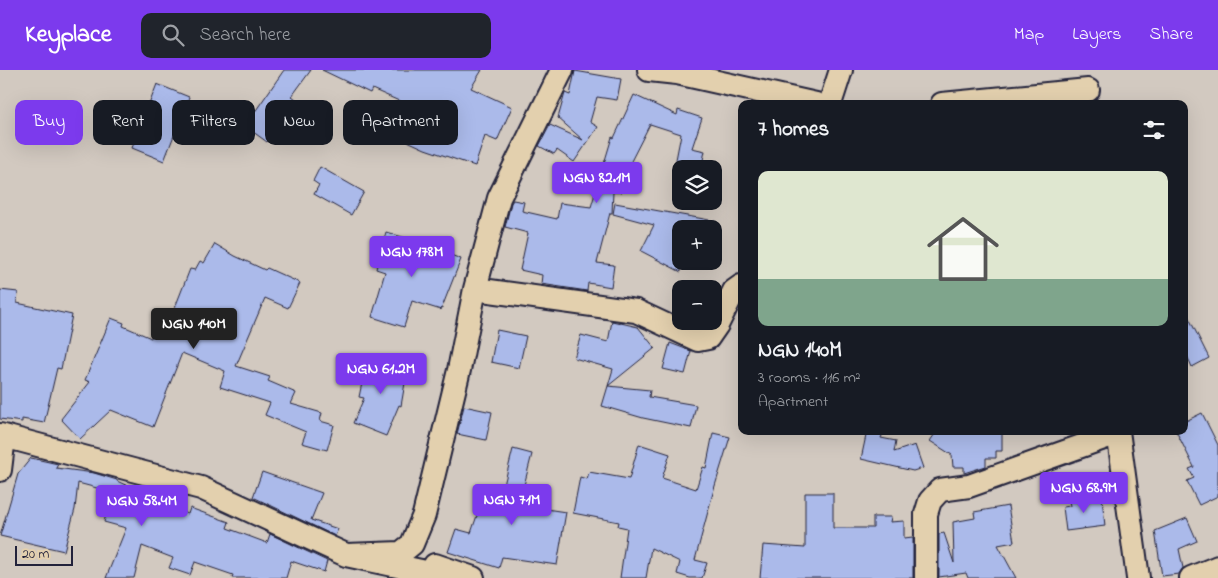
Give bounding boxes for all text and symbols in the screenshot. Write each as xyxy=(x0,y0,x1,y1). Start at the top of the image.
search box xyxy=(141,13,491,58)
text: Keyplace xyxy=(25,18,111,53)
icon: search xyxy=(159,21,187,49)
text: Search here xyxy=(199,22,291,49)
text: Map xyxy=(1014,22,1044,48)
text: Layers xyxy=(1072,22,1122,48)
text: Share xyxy=(1150,22,1193,48)
chip: Buy xyxy=(15,100,83,145)
chip: Rent xyxy=(93,100,162,145)
chip: Filters xyxy=(172,100,255,145)
chip: New xyxy=(265,100,333,145)
chip: Apartment xyxy=(343,100,458,145)
text: 7 homes xyxy=(758,115,829,145)
icon: filters xyxy=(1140,116,1168,144)
map controls xyxy=(672,160,722,330)
button: layers xyxy=(672,160,722,210)
pin: NGN 82.1M xyxy=(540,162,654,204)
text: NGN 82.1M xyxy=(563,166,631,190)
icon: home xyxy=(918,204,1008,294)
button: + xyxy=(672,220,722,270)
pin: NGN 178M xyxy=(360,236,464,278)
text: NGN 178M xyxy=(380,240,444,264)
button: − xyxy=(672,280,722,330)
pin: NGN 140M xyxy=(142,308,246,350)
text: NGN 140M xyxy=(162,312,226,336)
text: NGN 140M xyxy=(758,336,842,366)
pin: NGN 61.2M xyxy=(324,352,438,395)
text: NGN 61.2M xyxy=(347,357,415,381)
text: 3 rooms · 116 m² xyxy=(758,366,861,390)
text: Apartment xyxy=(758,390,828,414)
pin: NGN 68.9M xyxy=(1027,472,1141,514)
text: NGN 68.9M xyxy=(1051,476,1117,500)
pin: NGN 58.4M xyxy=(85,484,199,527)
pin: NGN 71M xyxy=(466,484,558,526)
text: NGN 71M xyxy=(483,488,541,512)
text: NGN 58.4M xyxy=(107,489,177,513)
scale bar xyxy=(15,543,72,566)
text: 20 m xyxy=(22,544,49,565)

